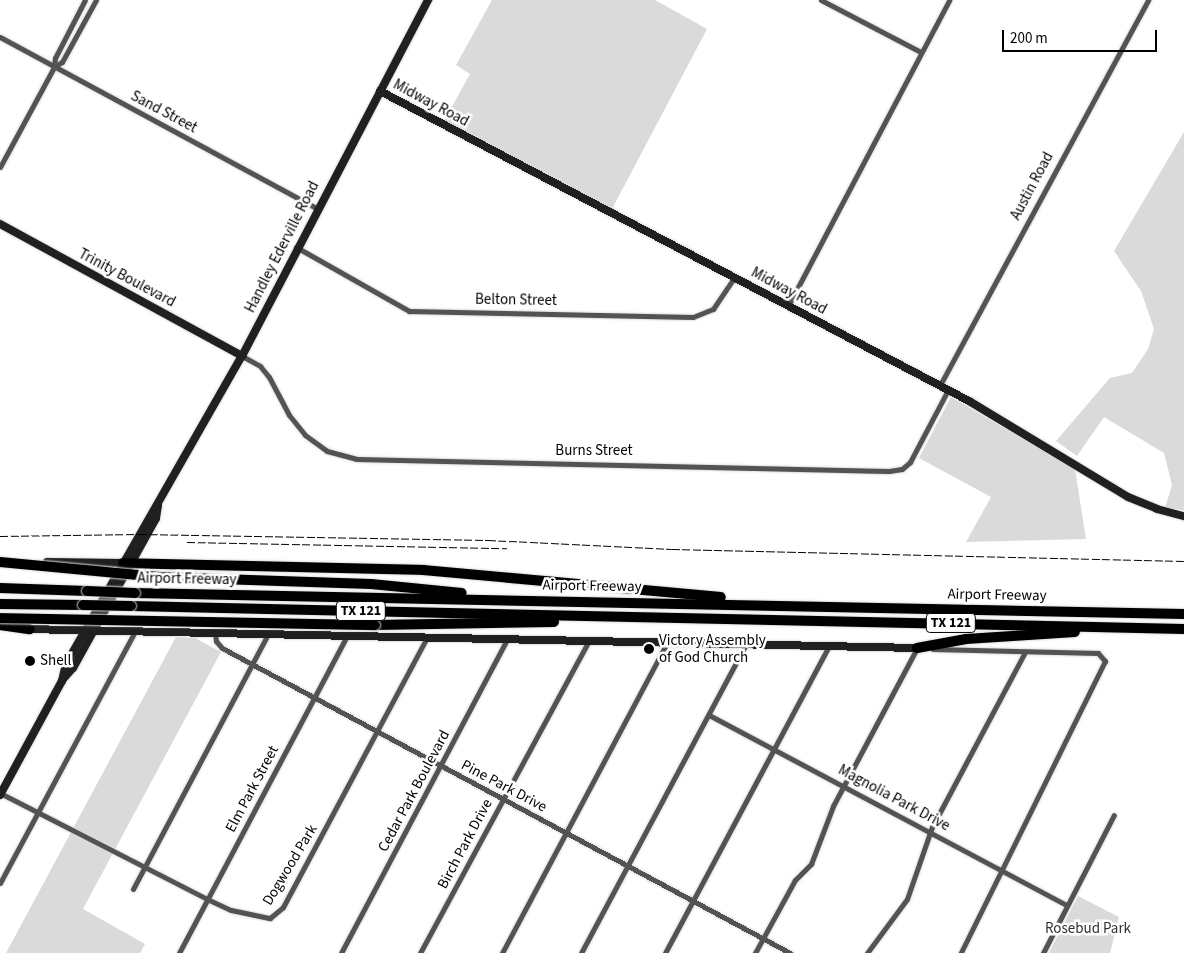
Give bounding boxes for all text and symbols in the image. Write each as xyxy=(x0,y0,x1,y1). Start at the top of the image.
scale bar xyxy=(1004,20,1159,52)
text: 200 m xyxy=(1010,28,1048,49)
street label: Midway Road xyxy=(390,75,472,131)
street label: Sand Street xyxy=(128,87,200,137)
street label: Austin Road xyxy=(1007,149,1057,223)
street label: Handley Ederville Road xyxy=(241,178,323,316)
street label: Trinity Boulevard xyxy=(75,245,179,311)
street label: Midway Road xyxy=(748,263,830,319)
street label: Belton Street xyxy=(475,290,557,310)
street label: Burns Street xyxy=(555,442,633,460)
street label: Airport Freeway xyxy=(137,569,237,589)
street label: Airport Freeway xyxy=(542,576,642,596)
street label: Airport Freeway xyxy=(947,585,1047,605)
road number: TX 121 xyxy=(335,600,387,622)
road number: TX 121 xyxy=(925,612,977,634)
place label: Victory Assembly of God Church xyxy=(659,631,766,666)
marker: Victory Assembly of God Church xyxy=(643,643,655,655)
place label: Shell xyxy=(40,652,71,670)
marker: Shell xyxy=(24,655,36,667)
street label: Cedar Park Boulevard xyxy=(374,727,454,855)
street label: Elm Park Street xyxy=(222,742,282,836)
street label: Pine Park Drive xyxy=(458,756,550,816)
street label: Magnolia Park Drive xyxy=(835,761,953,835)
street label: Birch Park Drive xyxy=(434,796,496,892)
street label: Dogwood Park xyxy=(259,821,321,909)
park label: Rosebud Park xyxy=(1045,920,1131,938)

